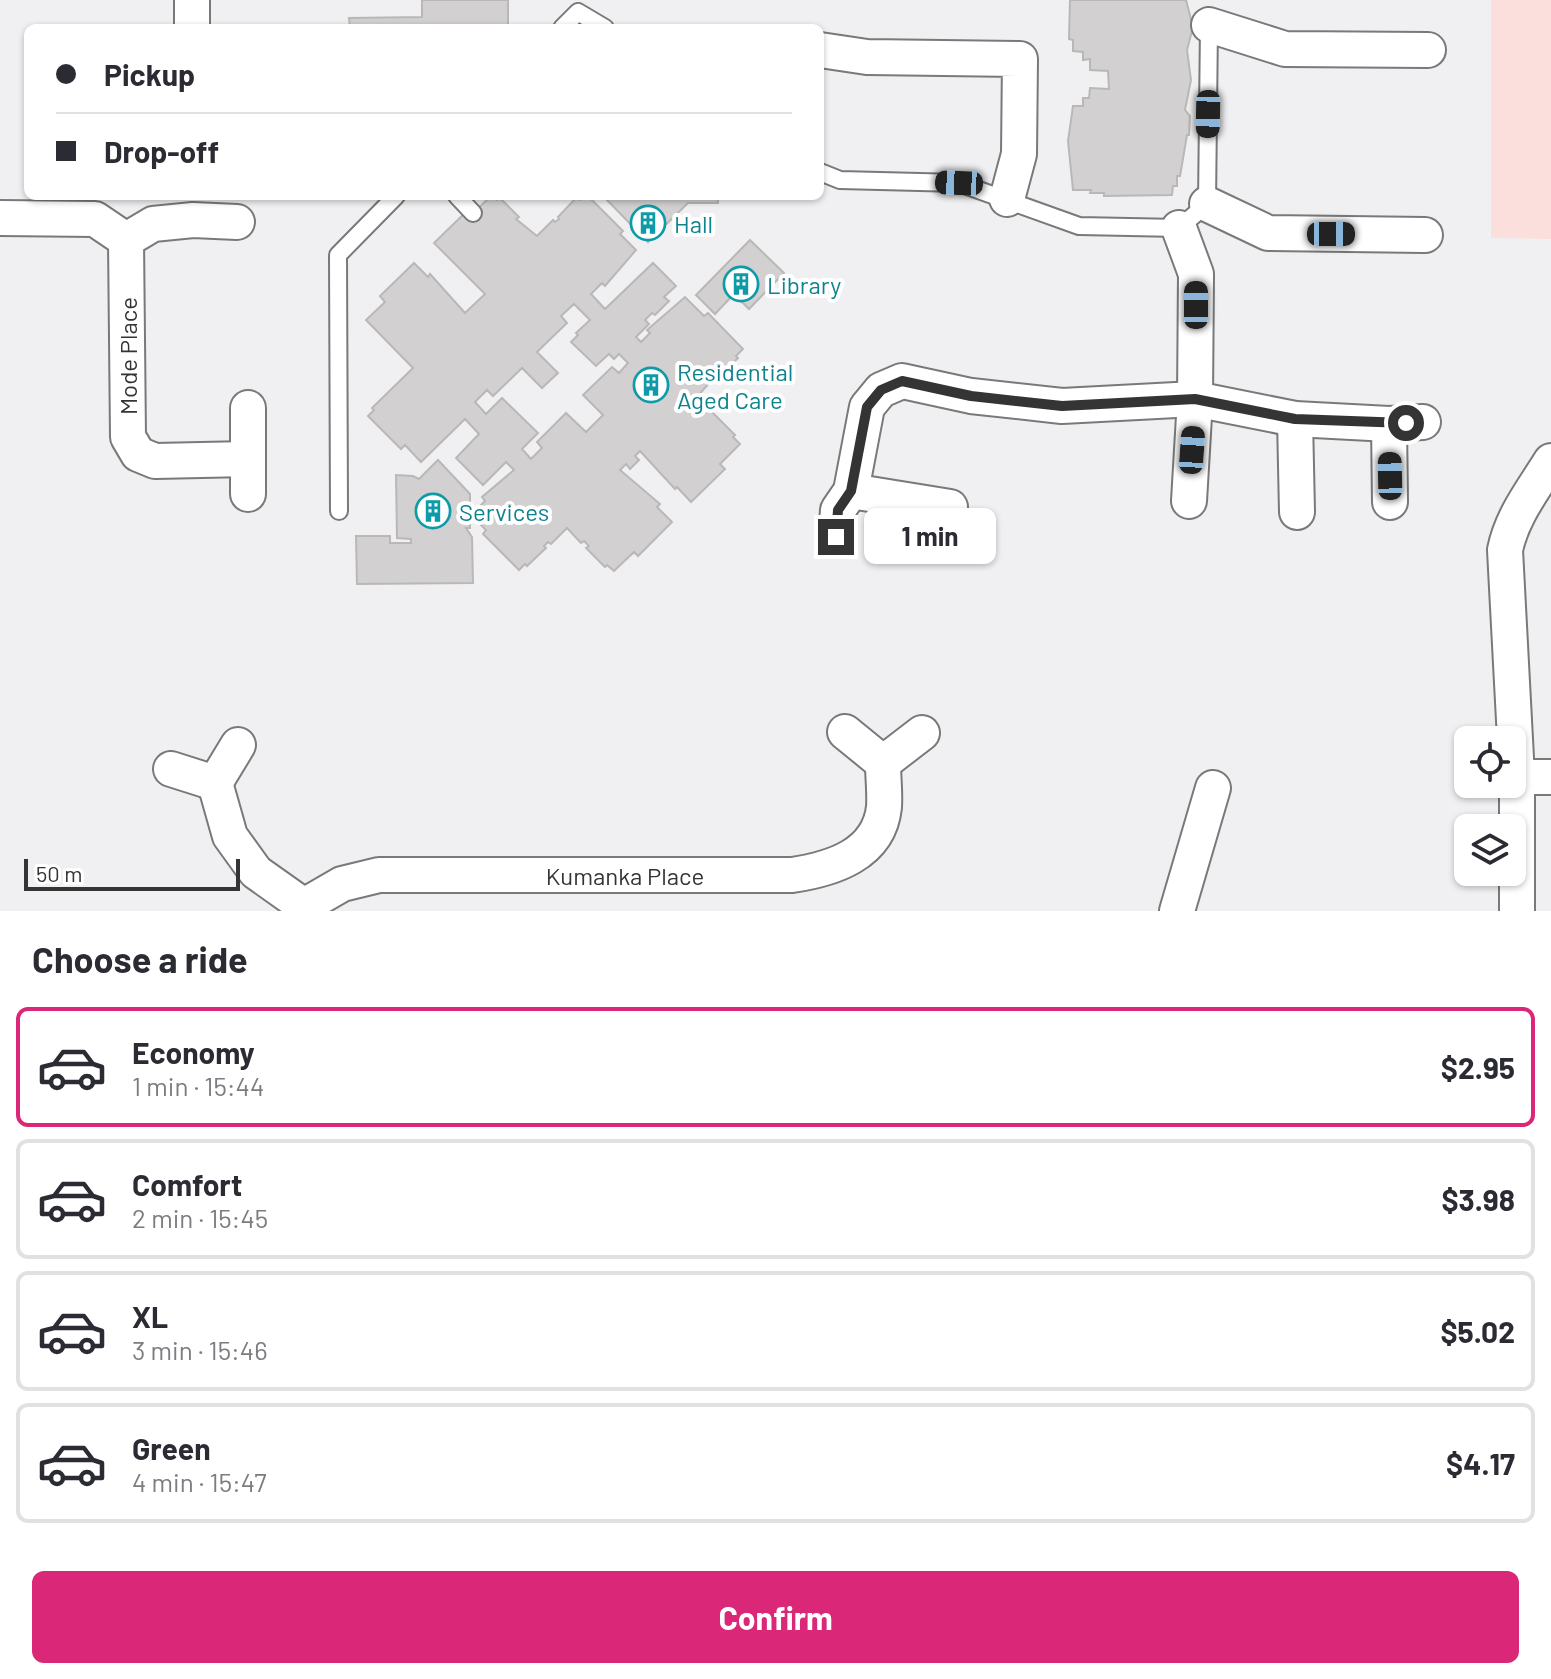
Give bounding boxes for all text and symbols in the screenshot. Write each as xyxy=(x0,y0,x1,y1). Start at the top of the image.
text: Pickup xyxy=(104,56,195,92)
car xyxy=(1196,90,1220,138)
text: Drop-off xyxy=(104,133,219,169)
car xyxy=(935,170,983,196)
building icon: Hall xyxy=(629,204,667,242)
place label: Hall xyxy=(674,209,713,238)
car xyxy=(1307,222,1355,246)
building icon: Library xyxy=(722,265,760,303)
place label: Library xyxy=(767,270,841,299)
car xyxy=(1184,281,1208,329)
street label: Mode Place xyxy=(113,297,142,415)
place label: Residential Aged Care xyxy=(677,357,793,414)
building icon: Residential Aged Care xyxy=(632,366,670,404)
route start xyxy=(1388,405,1424,441)
car xyxy=(1178,425,1206,475)
car xyxy=(1378,452,1402,500)
building icon: Services xyxy=(414,492,452,530)
place label: Services xyxy=(459,497,549,526)
callout: 1 min xyxy=(864,509,996,565)
route end xyxy=(818,519,854,555)
text: 1 min xyxy=(902,520,958,551)
map controls xyxy=(1454,726,1526,886)
button: locate xyxy=(1454,726,1526,798)
button: layers xyxy=(1454,814,1526,886)
scale bar xyxy=(24,855,240,891)
text: 50 m xyxy=(36,860,82,886)
street label: Kumanka Place xyxy=(546,861,704,890)
text: Choose a ride xyxy=(32,937,248,980)
icon: car xyxy=(36,1031,108,1103)
text: Economy xyxy=(132,1034,255,1070)
text: $2.95 xyxy=(1441,1049,1515,1085)
text: 1 min · 15:44 xyxy=(132,1070,264,1101)
icon: car xyxy=(36,1163,108,1235)
text: Comfort xyxy=(132,1166,242,1202)
text: $3.98 xyxy=(1441,1181,1515,1217)
text: 2 min · 15:45 xyxy=(132,1202,268,1233)
icon: car xyxy=(36,1295,108,1367)
text: XL xyxy=(132,1298,168,1334)
text: $5.02 xyxy=(1440,1313,1515,1349)
text: 3 min · 15:46 xyxy=(132,1334,268,1365)
icon: car xyxy=(36,1427,108,1499)
text: Green xyxy=(132,1430,211,1466)
text: $4.17 xyxy=(1446,1445,1515,1481)
text: 4 min · 15:47 xyxy=(132,1466,267,1497)
button: Confirm xyxy=(32,1571,1519,1663)

